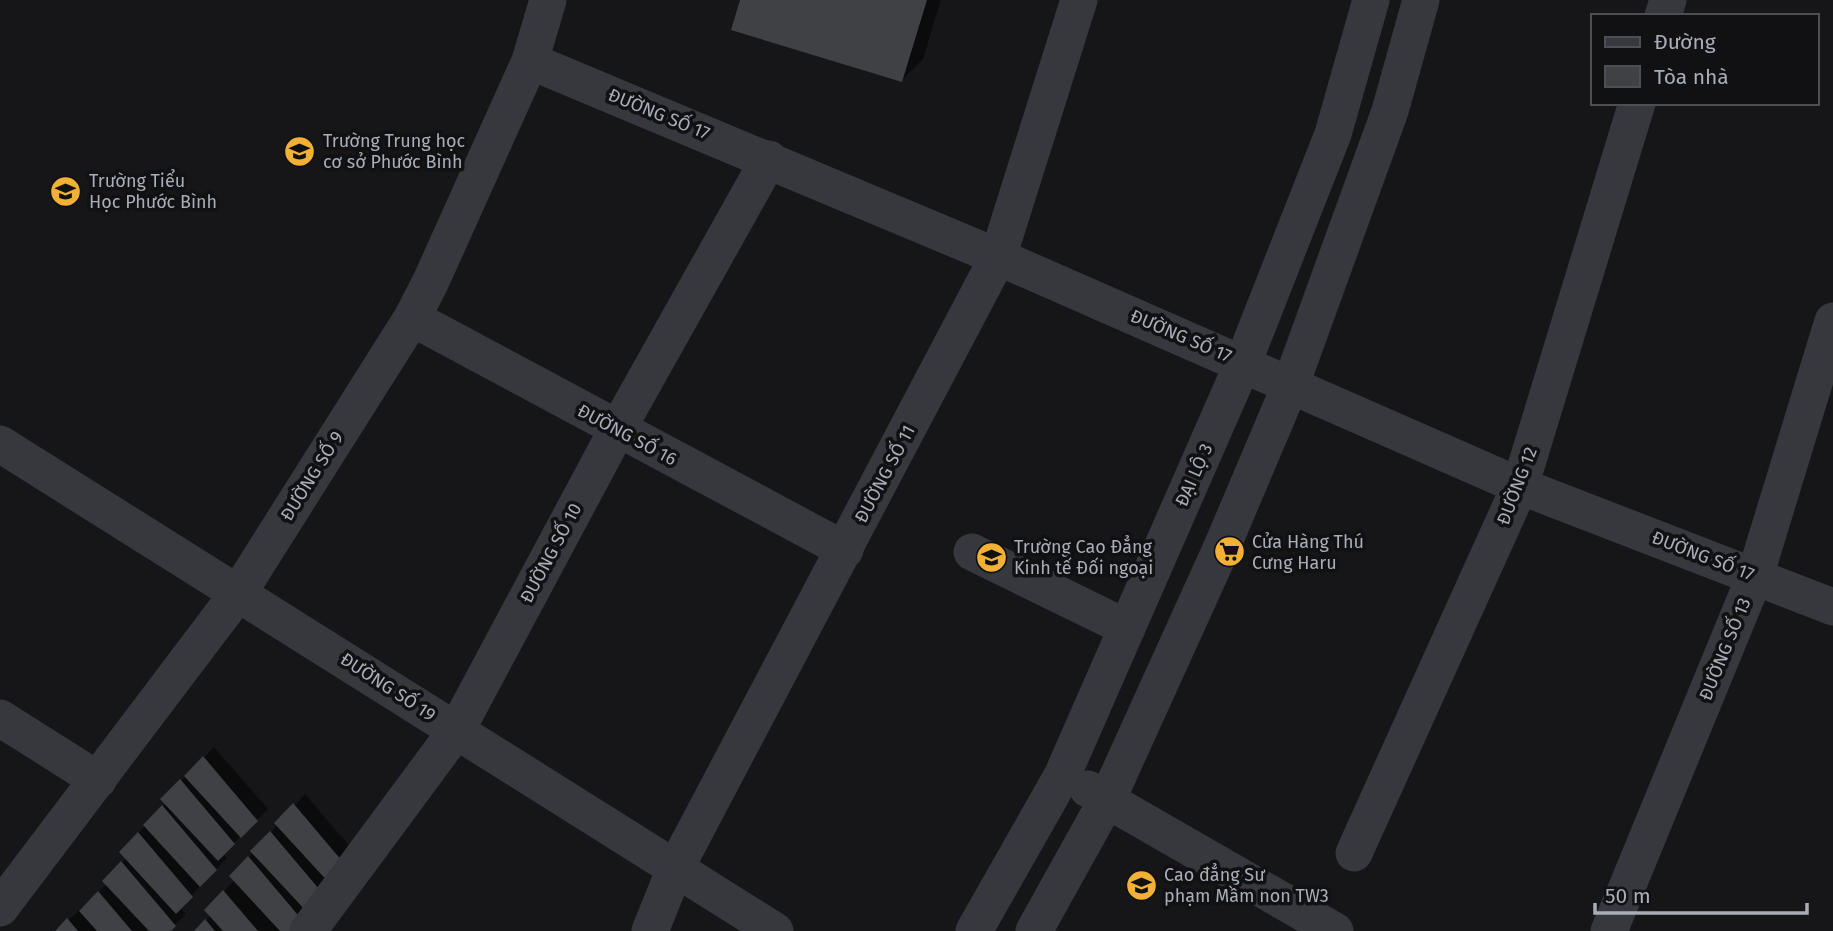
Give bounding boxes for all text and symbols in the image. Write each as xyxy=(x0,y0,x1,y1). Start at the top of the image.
legend xyxy=(1591,14,1819,105)
text: Đường xyxy=(1654,29,1716,55)
text: Tòa nhà xyxy=(1654,64,1729,90)
street label: ĐƯỜNG SỐ 17 xyxy=(605,81,714,144)
place label: Trường Trung học cơ sở Phước Bình xyxy=(323,130,465,173)
school or university icon: Trường Trung học cơ sở Phước Bình xyxy=(283,134,317,168)
place label: Trường Tiểu Học Phước Bình xyxy=(89,169,217,213)
school or university icon: Trường Tiểu Học Phước Bình xyxy=(49,174,83,208)
street label: ĐƯỜNG SỐ 17 xyxy=(1127,302,1236,367)
street label: ĐƯỜNG SỐ 16 xyxy=(574,397,682,470)
street label: ĐƯỜNG SỐ 11 xyxy=(847,420,920,527)
street label: ĐƯỜNG SỐ 9 xyxy=(273,426,348,525)
street label: ĐẠI LỘ 3 xyxy=(1170,440,1218,510)
street label: ĐƯỜNG 12 xyxy=(1492,444,1542,528)
street label: ĐƯỜNG SỐ 10 xyxy=(513,498,586,607)
street label: ĐƯỜNG SỐ 17 xyxy=(1649,524,1758,586)
place label: Cửa Hàng Thú Cưng Haru xyxy=(1252,531,1364,574)
place label: Trường Cao Đẳng Kinh tế Đối ngoại xyxy=(1014,535,1153,579)
supermarket icon: Cửa Hàng Thú Cưng Haru xyxy=(1212,535,1246,569)
school or university icon: Trường Cao Đẳng Kinh tế Đối ngoại xyxy=(974,540,1008,574)
street label: ĐƯỜNG SỐ 13 xyxy=(1692,593,1756,704)
street label: ĐƯỜNG SỐ 19 xyxy=(336,646,441,726)
place label: Cao đẳng Sư phạm Mầm non TW3 xyxy=(1164,863,1329,907)
school or university icon: Cao đẳng Sư phạm Mầm non TW3 xyxy=(1124,868,1158,902)
scale bar xyxy=(1595,872,1807,916)
text: 50 m xyxy=(1605,883,1651,909)

